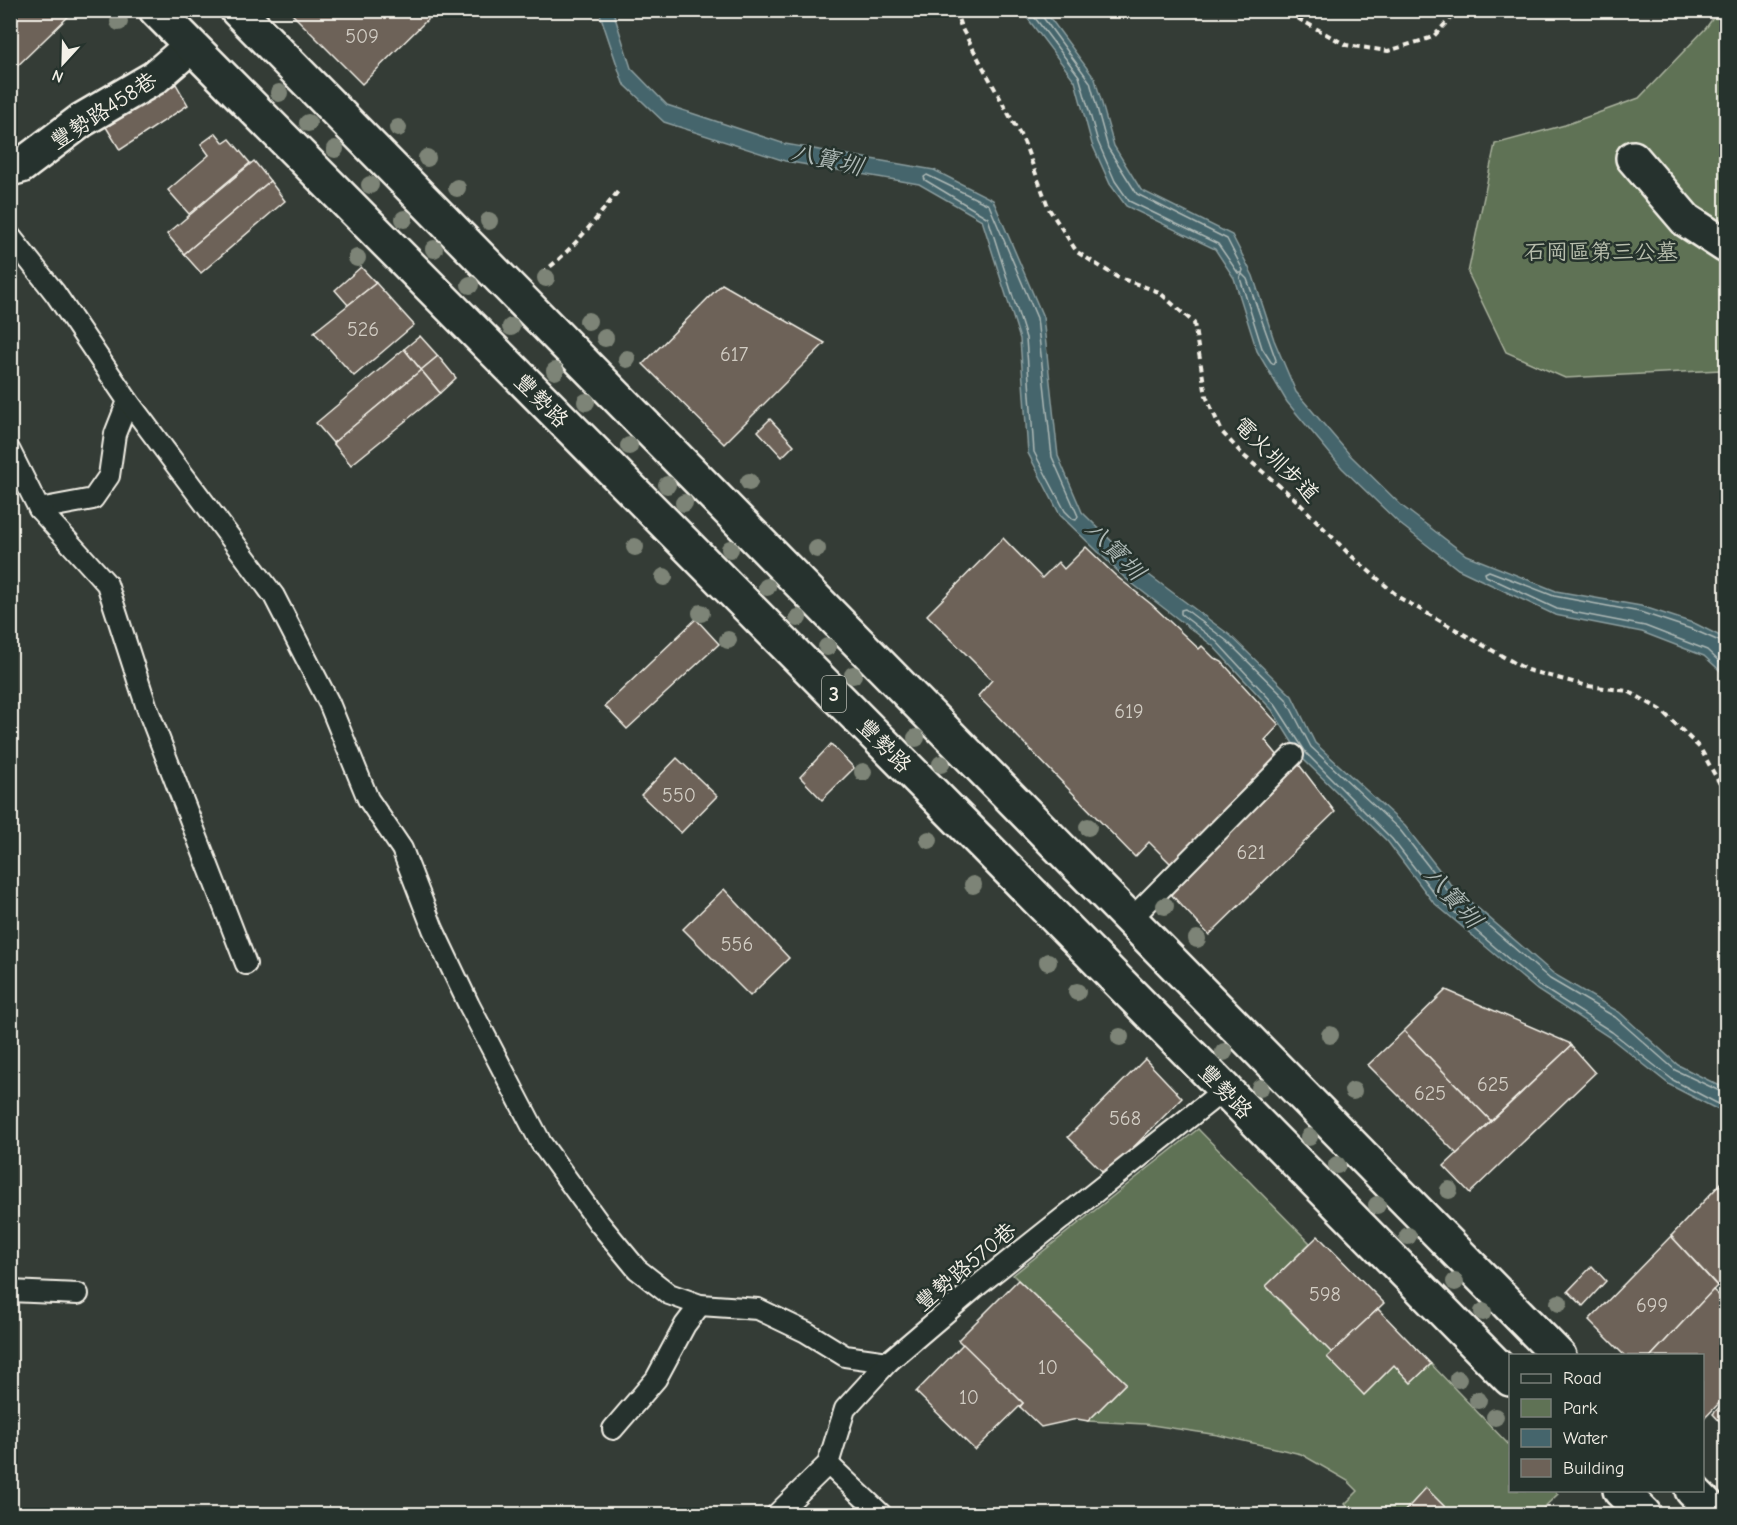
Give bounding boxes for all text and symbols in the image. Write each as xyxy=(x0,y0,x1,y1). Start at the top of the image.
house number: 509 xyxy=(345,25,379,48)
north arrow xyxy=(33,33,93,93)
text: N xyxy=(50,66,66,86)
street label: 豐勢路458巷 xyxy=(45,67,162,155)
water label: 八寶圳 xyxy=(789,137,868,181)
park label: 石岡區第三公墓 xyxy=(1524,239,1678,265)
house number: 526 xyxy=(347,318,379,341)
house number: 617 xyxy=(720,343,749,366)
street label: 豐勢路 xyxy=(509,368,574,433)
street label: 電火圳步道 xyxy=(1228,412,1324,508)
water label: 八寶圳 xyxy=(1080,515,1152,587)
road number: 3 xyxy=(822,676,846,712)
house number: 619 xyxy=(1114,700,1144,723)
street label: 豐勢路 xyxy=(852,713,917,778)
house number: 550 xyxy=(662,784,696,807)
house number: 621 xyxy=(1236,841,1266,864)
water label: 八寶圳 xyxy=(1419,861,1490,935)
house number: 556 xyxy=(721,933,753,956)
street label: 豐勢路 xyxy=(1193,1059,1258,1124)
house number: 625 xyxy=(1477,1073,1509,1096)
house number: 625 xyxy=(1414,1082,1446,1105)
house number: 568 xyxy=(1109,1107,1141,1130)
street label: 豐勢路570巷 xyxy=(910,1217,1021,1316)
house number: 598 xyxy=(1309,1283,1341,1306)
house number: 699 xyxy=(1636,1294,1668,1317)
legend xyxy=(1509,1354,1704,1492)
house number: 10 xyxy=(1038,1356,1058,1379)
text: Road xyxy=(1563,1368,1602,1389)
house number: 10 xyxy=(959,1386,979,1409)
text: Park xyxy=(1563,1398,1598,1419)
text: Water xyxy=(1563,1428,1608,1449)
text: Building xyxy=(1563,1458,1625,1479)

